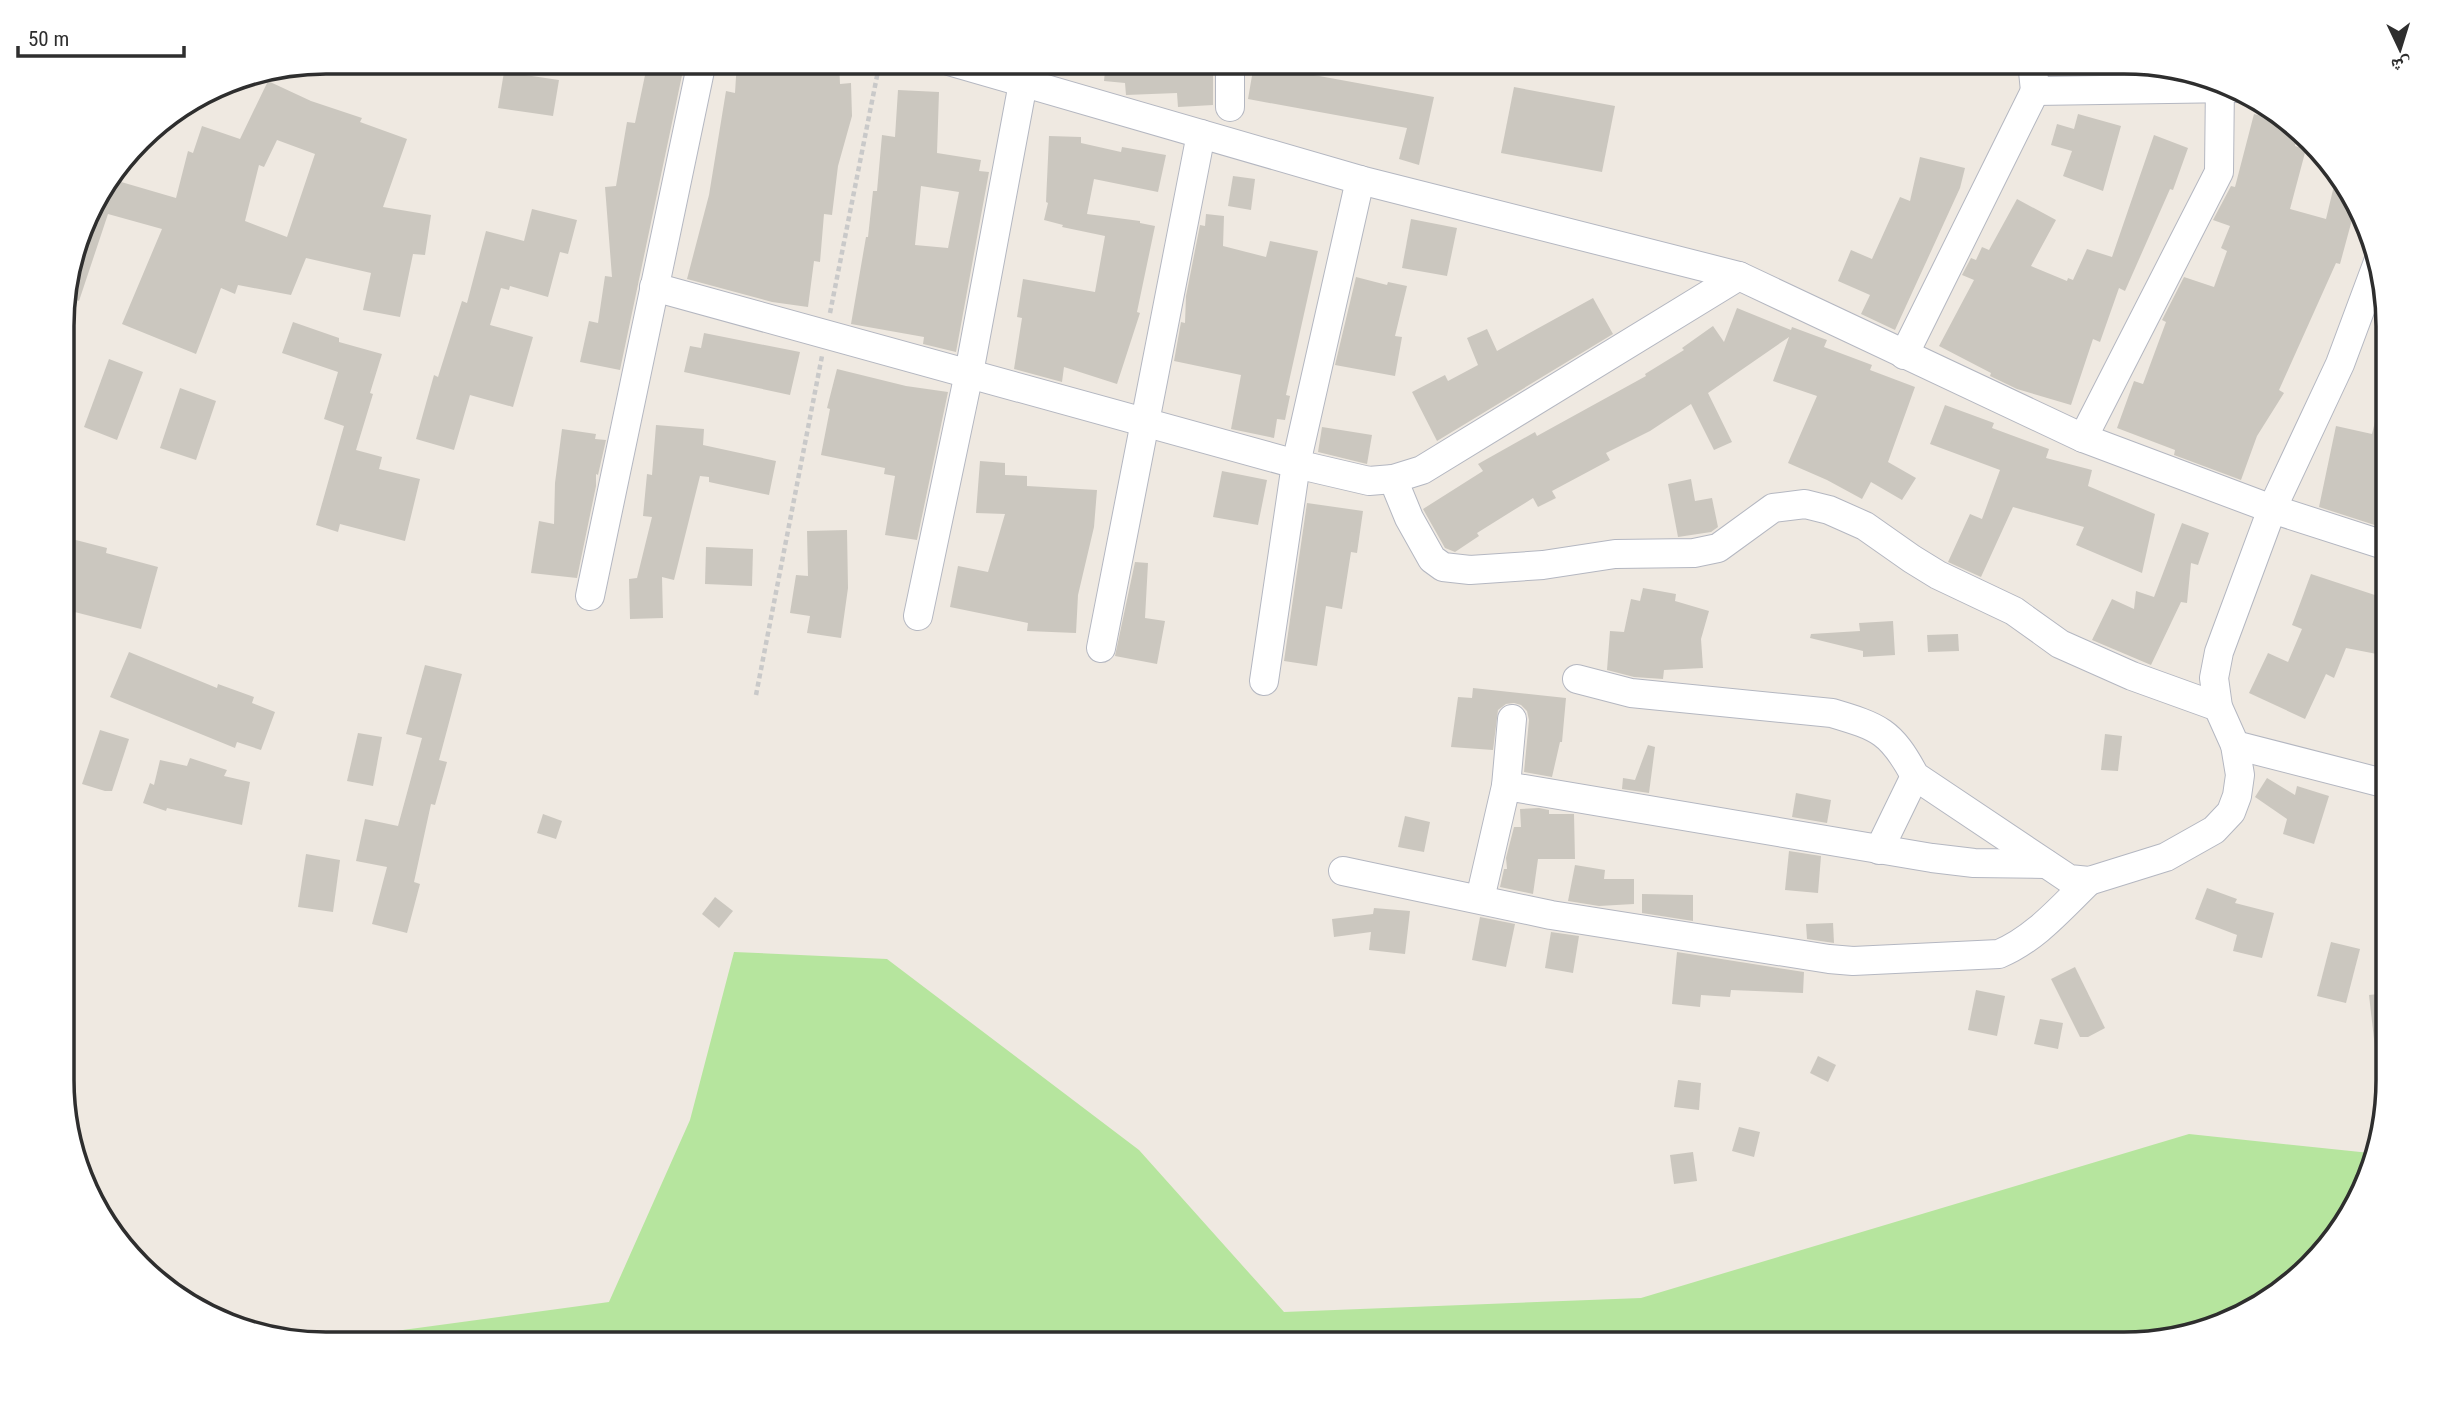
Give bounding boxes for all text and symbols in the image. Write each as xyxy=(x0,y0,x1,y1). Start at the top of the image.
scale bar xyxy=(18,14,184,58)
north arrow xyxy=(2365,14,2435,84)
text: 50 m xyxy=(28,27,69,51)
text: ش xyxy=(2390,53,2412,78)

